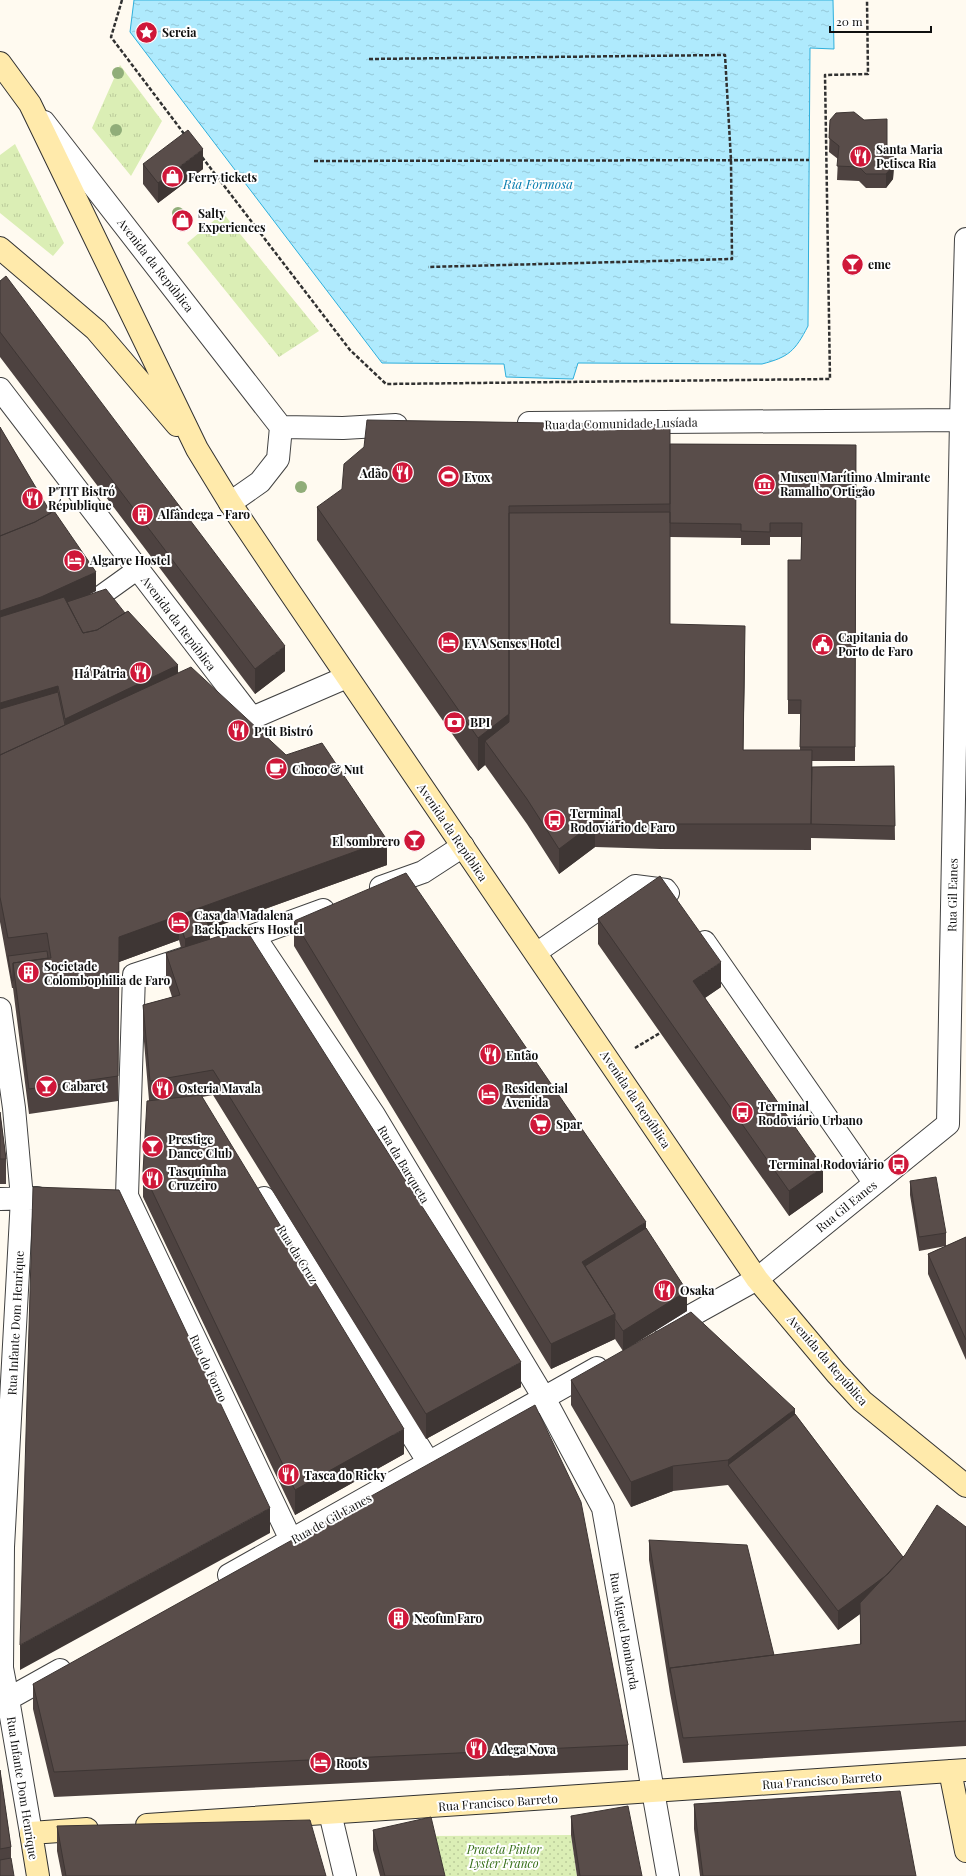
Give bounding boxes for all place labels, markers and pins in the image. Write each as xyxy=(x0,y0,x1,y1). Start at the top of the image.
place icon: Sereia xyxy=(133,19,159,45)
place label: Sereia xyxy=(162,24,197,40)
place label: Santa Maria Petisca Ria xyxy=(876,141,943,171)
restaurant icon: Santa Maria Petisca Ria xyxy=(848,143,874,169)
shop icon: Ferry tickets xyxy=(160,164,186,190)
place label: Ferry tickets xyxy=(188,169,258,185)
place label: Salty Experiences xyxy=(198,205,266,235)
shop icon: Salty Experiences xyxy=(169,207,195,233)
bar icon: eme xyxy=(839,251,865,277)
place label: eme xyxy=(868,256,891,272)
restaurant icon: Adão xyxy=(390,460,416,486)
sports icon: Evox xyxy=(435,464,461,490)
place label: Adão xyxy=(359,465,388,481)
place label: Evox xyxy=(464,469,491,485)
place label: Museu Marítimo Almirante Ramalho Ortigão xyxy=(780,469,930,499)
museum icon: Museu Marítimo Almirante Ramalho Ortigão xyxy=(752,471,778,497)
place label: P'TIT Bistró République xyxy=(48,483,115,513)
restaurant icon: P'TIT Bistró République xyxy=(19,485,45,511)
building icon: Alfândega - Faro xyxy=(130,501,156,527)
place label: Alfândega - Faro xyxy=(157,506,250,522)
hotel icon: Algarve Hostel xyxy=(62,547,88,573)
place label: Algarve Hostel xyxy=(89,552,171,568)
place label: Capitania do Porto de Faro xyxy=(838,629,913,659)
hotel icon: EVA Senses Hotel xyxy=(436,630,462,656)
public building icon: Capitania do Porto de Faro xyxy=(809,631,835,657)
place label: EVA Senses Hotel xyxy=(464,635,560,651)
restaurant icon: Há Pátria xyxy=(128,660,154,686)
place label: Há Pátria xyxy=(74,665,127,681)
bank icon: BPI xyxy=(442,709,468,735)
place label: BPI xyxy=(470,714,491,730)
restaurant icon: P'tit Bistró xyxy=(225,718,251,744)
place label: P'tit Bistró xyxy=(254,723,313,739)
cafe icon: Choco & Nut xyxy=(263,756,289,782)
place label: Choco & Nut xyxy=(292,761,364,777)
place label: Terminal Rodoviário de Faro xyxy=(570,805,676,835)
bus stop icon: Terminal Rodoviário de Faro xyxy=(541,807,567,833)
bar icon: El sombrero xyxy=(402,828,428,854)
place label: El sombrero xyxy=(332,833,400,849)
place label: Casa da Madalena Backpackers Hostel xyxy=(194,907,303,937)
hotel icon: Casa da Madalena Backpackers Hostel xyxy=(166,909,192,935)
place label: Societade Colombophilia de Faro xyxy=(44,958,170,988)
building icon: Societade Colombophilia de Faro xyxy=(16,960,42,986)
restaurant icon: Então xyxy=(478,1042,504,1068)
place label: Então xyxy=(506,1047,538,1063)
bar icon: Cabaret xyxy=(34,1073,60,1099)
restaurant icon: Osteria Mavala xyxy=(150,1075,176,1101)
place label: Cabaret xyxy=(62,1078,106,1094)
place label: Osteria Mavala xyxy=(178,1080,262,1096)
place label: Residencial Avenida xyxy=(503,1080,568,1110)
hotel icon: Residencial Avenida xyxy=(475,1082,501,1108)
place label: Terminal Rodoviário Urbano xyxy=(758,1098,863,1128)
bus stop icon: Terminal Rodoviário Urbano xyxy=(729,1100,755,1126)
supermarket icon: Spar xyxy=(528,1111,554,1137)
place label: Spar xyxy=(556,1116,582,1132)
place label: Prestige Dance Club xyxy=(168,1131,232,1161)
bar icon: Prestige Dance Club xyxy=(139,1133,165,1159)
bus stop icon: Terminal Rodoviário xyxy=(886,1151,912,1177)
place label: Terminal Rodoviário xyxy=(769,1156,884,1172)
place label: Tasquinha Cruzeiro xyxy=(168,1163,227,1193)
restaurant icon: Tasquinha Cruzeiro xyxy=(139,1165,165,1191)
restaurant icon: Osaka xyxy=(652,1277,678,1303)
place label: Osaka xyxy=(680,1282,715,1298)
restaurant icon: Tasca do Ricky xyxy=(276,1462,302,1488)
place label: Tasca do Ricky xyxy=(304,1467,387,1483)
building icon: Neofun Faro xyxy=(385,1605,411,1631)
place label: Neofun Faro xyxy=(414,1610,482,1626)
restaurant icon: Adega Nova xyxy=(464,1736,490,1762)
place label: Adega Nova xyxy=(491,1741,557,1757)
hotel icon: Roots xyxy=(307,1750,333,1776)
place label: Roots xyxy=(336,1755,368,1771)

